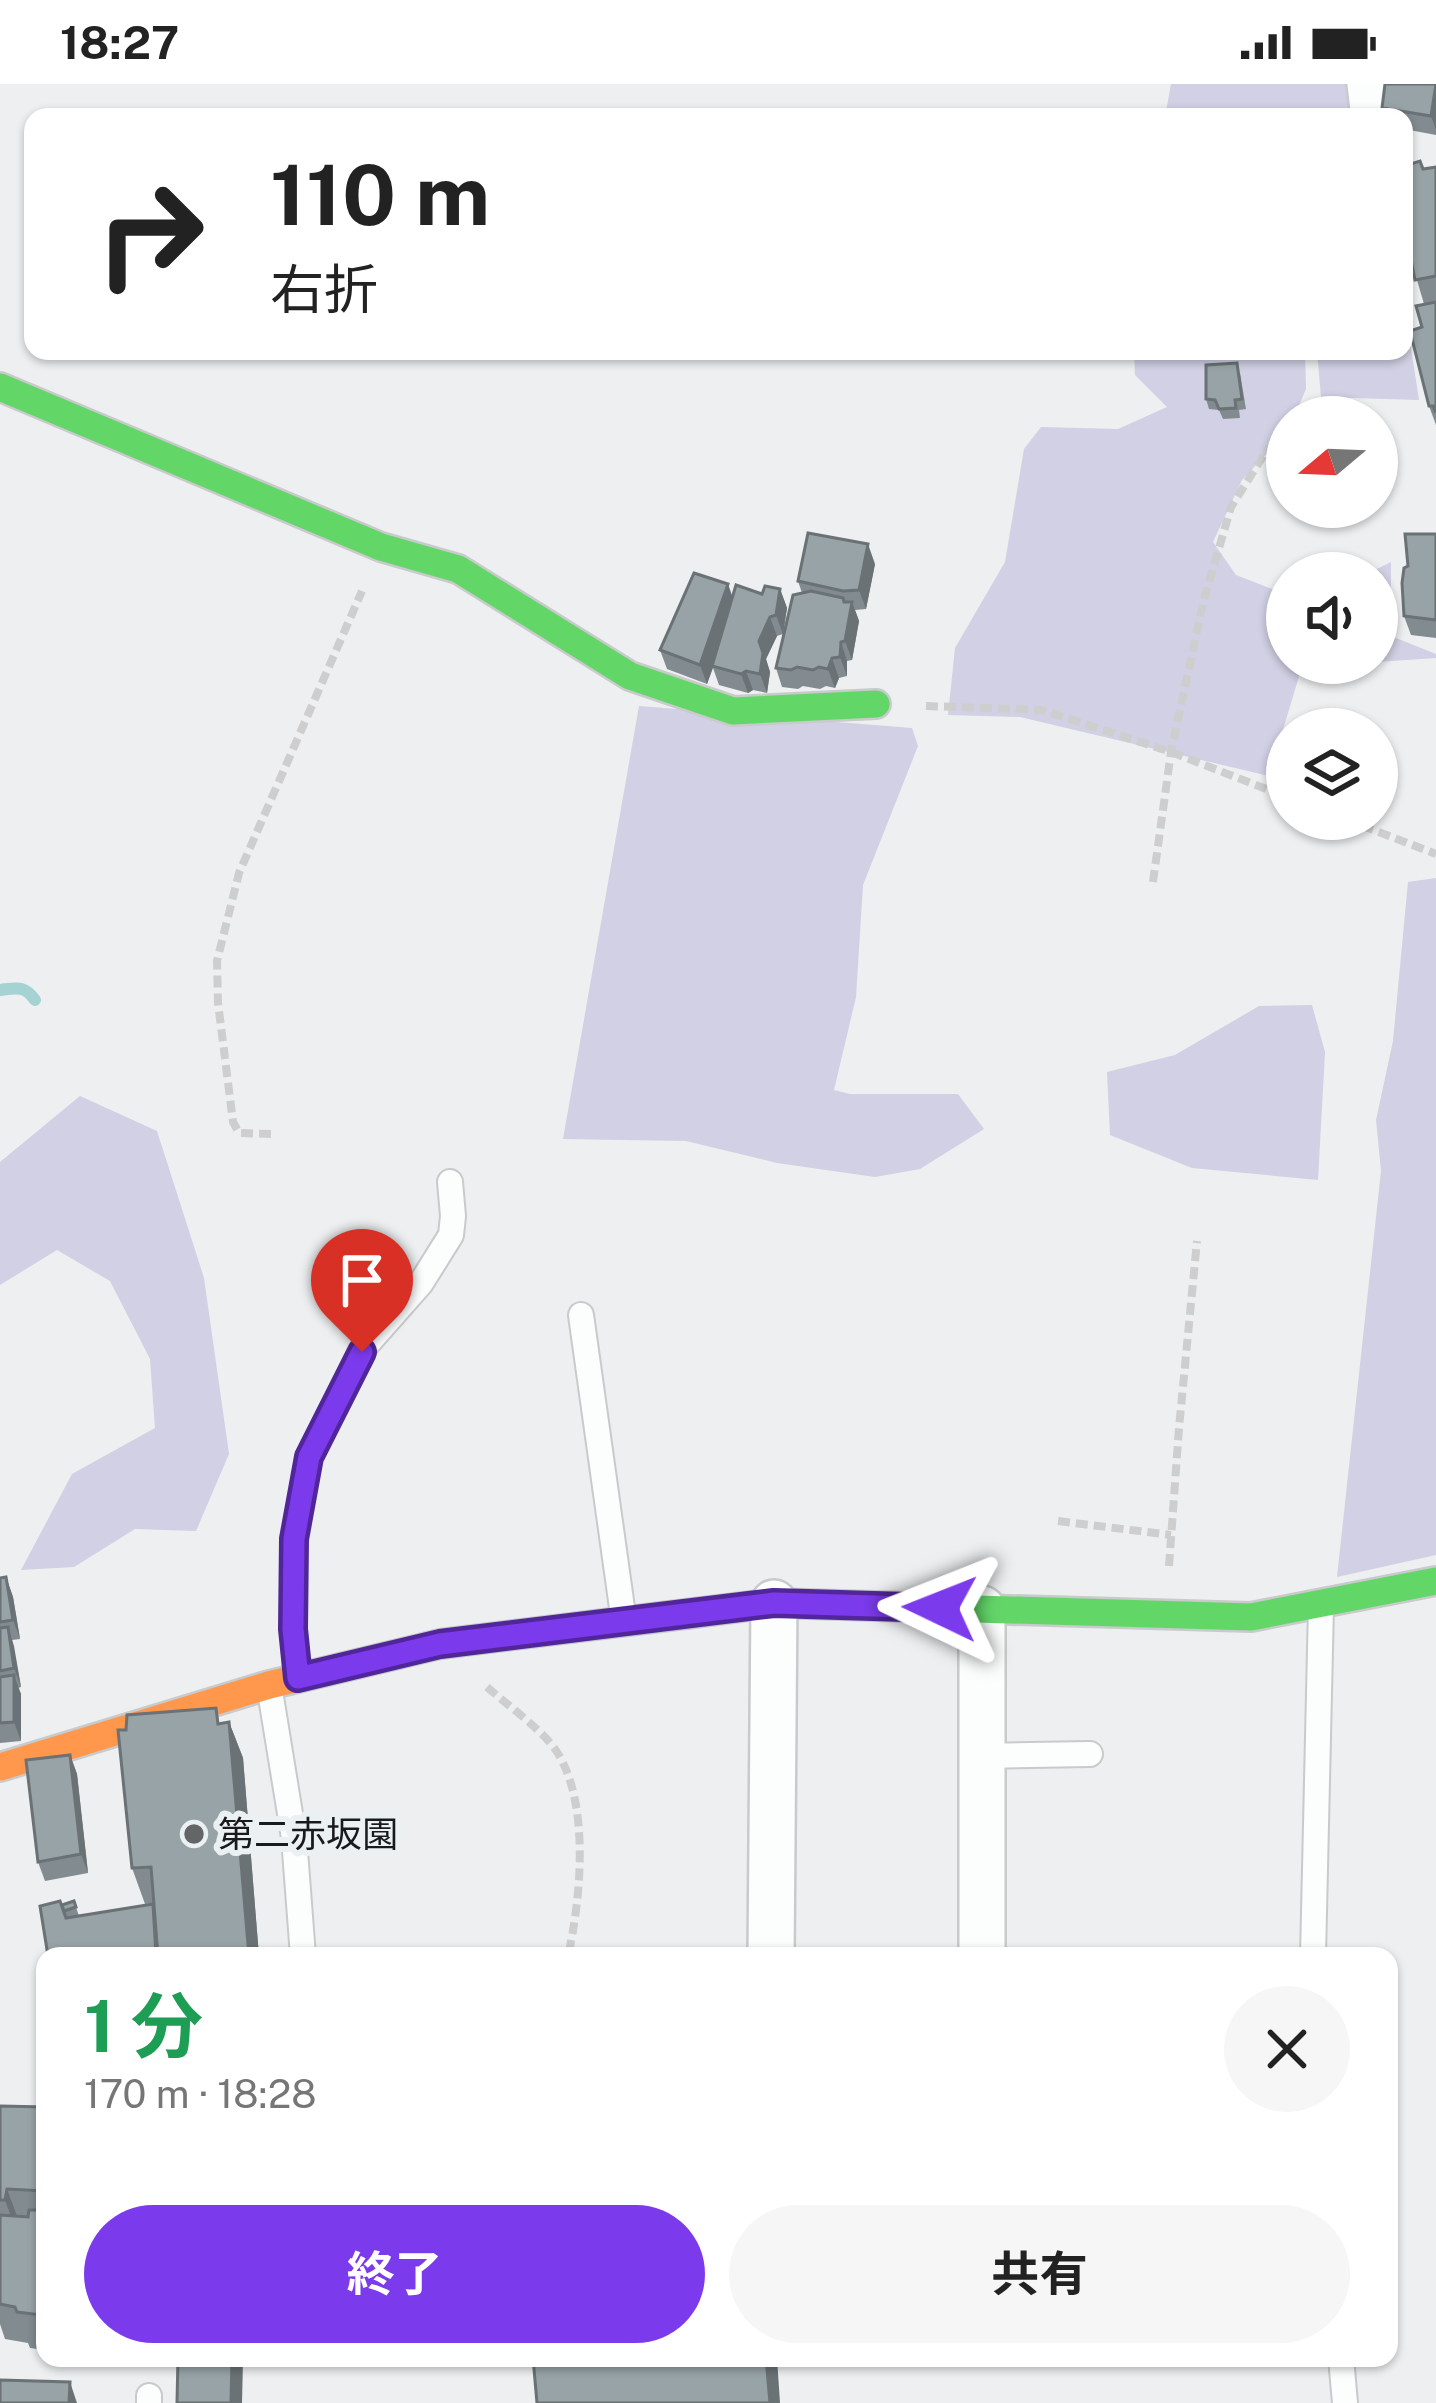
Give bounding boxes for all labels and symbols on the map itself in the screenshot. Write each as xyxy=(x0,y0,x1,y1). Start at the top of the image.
north arrow xyxy=(1266,396,1398,528)
pin xyxy=(311,1229,413,1352)
position arrow xyxy=(877,1545,1003,1671)
place label: 第二赤坂園 xyxy=(218,1813,398,1855)
marker: 第二赤坂園 xyxy=(181,1821,207,1847)

